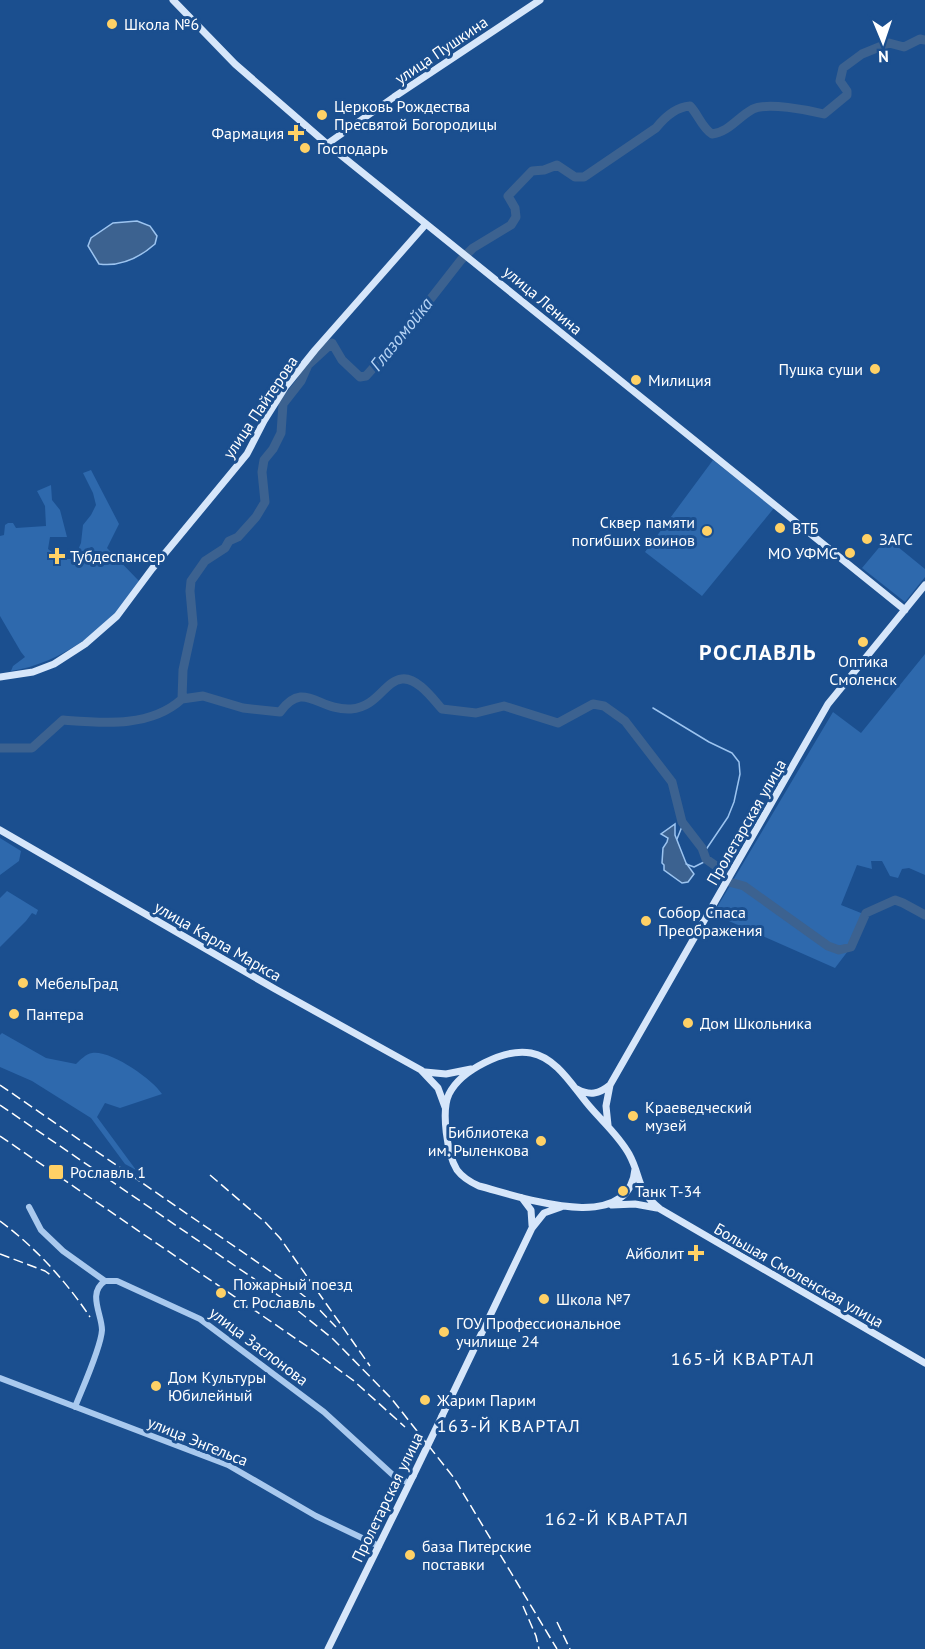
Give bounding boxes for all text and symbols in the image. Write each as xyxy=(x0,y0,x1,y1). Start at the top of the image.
street label: улица Пушкина xyxy=(391,12,491,88)
north arrow xyxy=(853,12,913,72)
place label: Школа №6 xyxy=(124,14,199,34)
marker: Школа №6 xyxy=(105,17,119,31)
text: N xyxy=(878,47,889,67)
place label: Церковь Рождества Пресвятой Богородицы xyxy=(334,96,497,134)
marker: Церковь Рождества Пресвятой Богородицы xyxy=(315,108,329,122)
place label: Фармация xyxy=(212,123,284,143)
marker: Фармация xyxy=(289,126,303,140)
place label: Господарь xyxy=(317,138,388,158)
marker: Господарь xyxy=(298,141,312,155)
street label: улица Ленина xyxy=(499,261,587,339)
water label: Глазомойка xyxy=(364,293,438,375)
street label: улица Пайтерова xyxy=(218,352,302,462)
place label: Пушка суши xyxy=(778,359,863,379)
marker: Пушка суши xyxy=(868,362,882,376)
place label: Милиция xyxy=(648,370,711,390)
marker: Милиция xyxy=(629,373,643,387)
place label: Сквер памяти погибших воинов xyxy=(572,512,695,550)
place label: ВТБ xyxy=(792,518,819,538)
marker: ВТБ xyxy=(773,521,787,535)
marker: Сквер памяти погибших воинов xyxy=(700,524,714,538)
place label: ЗАГС xyxy=(879,529,913,549)
marker: ЗАГС xyxy=(860,532,874,546)
place label: МО УФМС xyxy=(768,543,838,563)
place label: Тубдеспансер xyxy=(70,546,165,566)
marker: МО УФМС xyxy=(843,546,857,560)
marker: Тубдеспансер xyxy=(48,547,66,565)
marker: Оптика Смоленск xyxy=(856,635,870,649)
district label: РОСЛАВЛЬ xyxy=(699,638,817,666)
place label: Оптика Смоленск xyxy=(829,651,897,689)
street label: Пролетарская улица xyxy=(702,755,790,889)
street label: улица Карла Маркса xyxy=(151,896,285,986)
place label: Собор Спаса Преображения xyxy=(658,902,762,940)
marker: Собор Спаса Преображения xyxy=(639,914,653,928)
place label: МебельГрад xyxy=(35,973,119,993)
marker: МебельГрад xyxy=(16,976,30,990)
place label: Пантера xyxy=(26,1004,84,1024)
marker: Пантера xyxy=(7,1007,21,1021)
place label: Дом Школьника xyxy=(700,1013,812,1033)
marker: Дом Школьника xyxy=(681,1016,695,1030)
place label: Краеведческий музей xyxy=(645,1097,752,1135)
marker: Краеведческий музей xyxy=(626,1109,640,1123)
place label: Библиотека им. Рыленкова xyxy=(428,1122,529,1160)
marker: Библиотека им. Рыленкова xyxy=(534,1134,548,1148)
place label: Рославль 1 xyxy=(70,1162,146,1182)
marker: Рославль 1 xyxy=(47,1163,65,1181)
place label: Танк Т-34 xyxy=(635,1181,701,1201)
marker: Танк Т-34 xyxy=(616,1184,630,1198)
street label: Большая Смоленская улица xyxy=(711,1218,887,1332)
place label: Айболит xyxy=(626,1243,685,1263)
marker: Айболит xyxy=(689,1246,703,1260)
place label: Пожарный поезд ст. Рославль xyxy=(233,1274,353,1312)
marker: Пожарный поезд ст. Рославль xyxy=(214,1286,228,1300)
place label: Школа №7 xyxy=(556,1289,631,1309)
marker: Школа №7 xyxy=(537,1292,551,1306)
street label: улица Заслонова xyxy=(206,1302,312,1390)
place label: ГОУ Профессиональное училище 24 xyxy=(456,1313,621,1351)
marker: ГОУ Профессиональное училище 24 xyxy=(437,1325,451,1339)
district label: 165-Й КВАРТАЛ xyxy=(671,1347,815,1370)
place label: Дом Культуры Юбилейный xyxy=(168,1367,266,1405)
marker: Дом Культуры Юбилейный xyxy=(149,1379,163,1393)
place label: Жарим Парим xyxy=(436,1390,536,1410)
marker: Жарим Парим xyxy=(418,1393,432,1407)
street label: улица Энгельса xyxy=(145,1412,251,1470)
district label: 163-Й КВАРТАЛ xyxy=(437,1414,581,1437)
street label: Пролетарская улица xyxy=(347,1429,427,1565)
district label: 162-Й КВАРТАЛ xyxy=(545,1507,689,1530)
place label: база Питерские поставки xyxy=(422,1536,532,1574)
marker: база Питерские поставки xyxy=(403,1548,417,1562)

